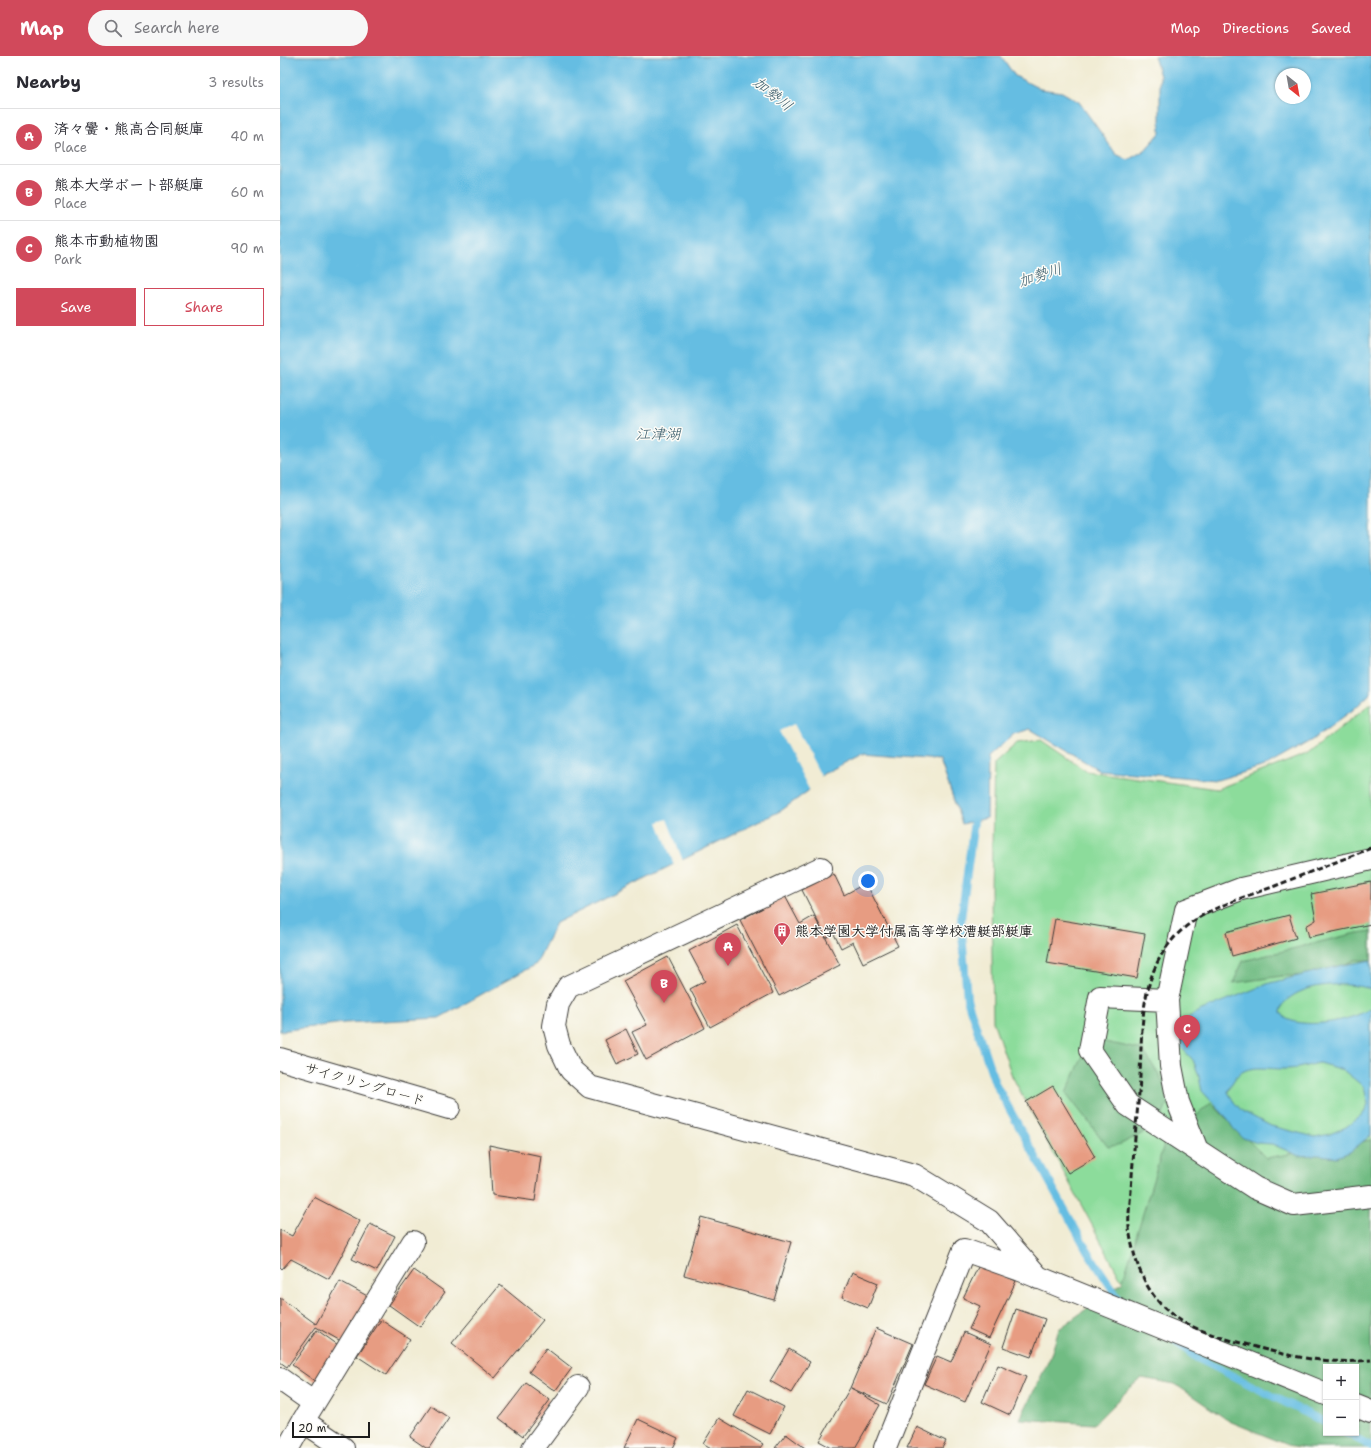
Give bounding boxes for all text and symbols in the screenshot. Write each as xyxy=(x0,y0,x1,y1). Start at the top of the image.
search box xyxy=(88,10,368,46)
text: Map xyxy=(20,16,64,41)
icon: search xyxy=(102,17,124,39)
text: Search here xyxy=(134,18,220,38)
text: Map xyxy=(1171,19,1201,37)
text: Directions xyxy=(1223,19,1289,37)
text: Saved xyxy=(1311,19,1351,37)
north arrow xyxy=(1275,68,1311,104)
text: Nearby xyxy=(16,71,81,93)
water label: 加勢川 xyxy=(749,72,797,116)
text: 3 results xyxy=(208,74,264,91)
text: 済々黌・熊高合同艇庫 xyxy=(54,119,204,139)
text: A xyxy=(24,128,34,145)
text: 40 m xyxy=(230,128,264,145)
text: Place xyxy=(54,139,87,156)
text: 熊本大学ボート部艇庫 xyxy=(54,175,204,195)
text: B xyxy=(25,184,33,201)
text: 60 m xyxy=(231,184,264,201)
text: Place xyxy=(54,195,87,212)
text: 熊本市動植物園 xyxy=(54,231,159,251)
text: C xyxy=(25,240,33,257)
text: 90 m xyxy=(230,240,264,257)
text: Park xyxy=(54,251,82,268)
water label: 加勢川 xyxy=(1016,259,1064,291)
button: Save xyxy=(16,288,136,326)
button: Share xyxy=(144,288,264,326)
water label: 江津湖 xyxy=(635,424,682,444)
your location xyxy=(858,871,878,891)
building icon: 熊本学園大学付属高等学校漕艇部艇庫 xyxy=(772,921,792,946)
place label: 熊本学園大学付属高等学校漕艇部艇庫 xyxy=(795,922,1033,940)
pin: A xyxy=(715,933,741,966)
pin: B xyxy=(651,970,677,1003)
pin: C xyxy=(1174,1015,1200,1048)
street label: サイクリングロード xyxy=(303,1058,427,1110)
map controls xyxy=(1323,1364,1359,1436)
button: + xyxy=(1323,1364,1359,1400)
button: − xyxy=(1323,1400,1359,1436)
scale bar xyxy=(292,1420,370,1439)
text: 20 m xyxy=(298,1421,326,1436)

